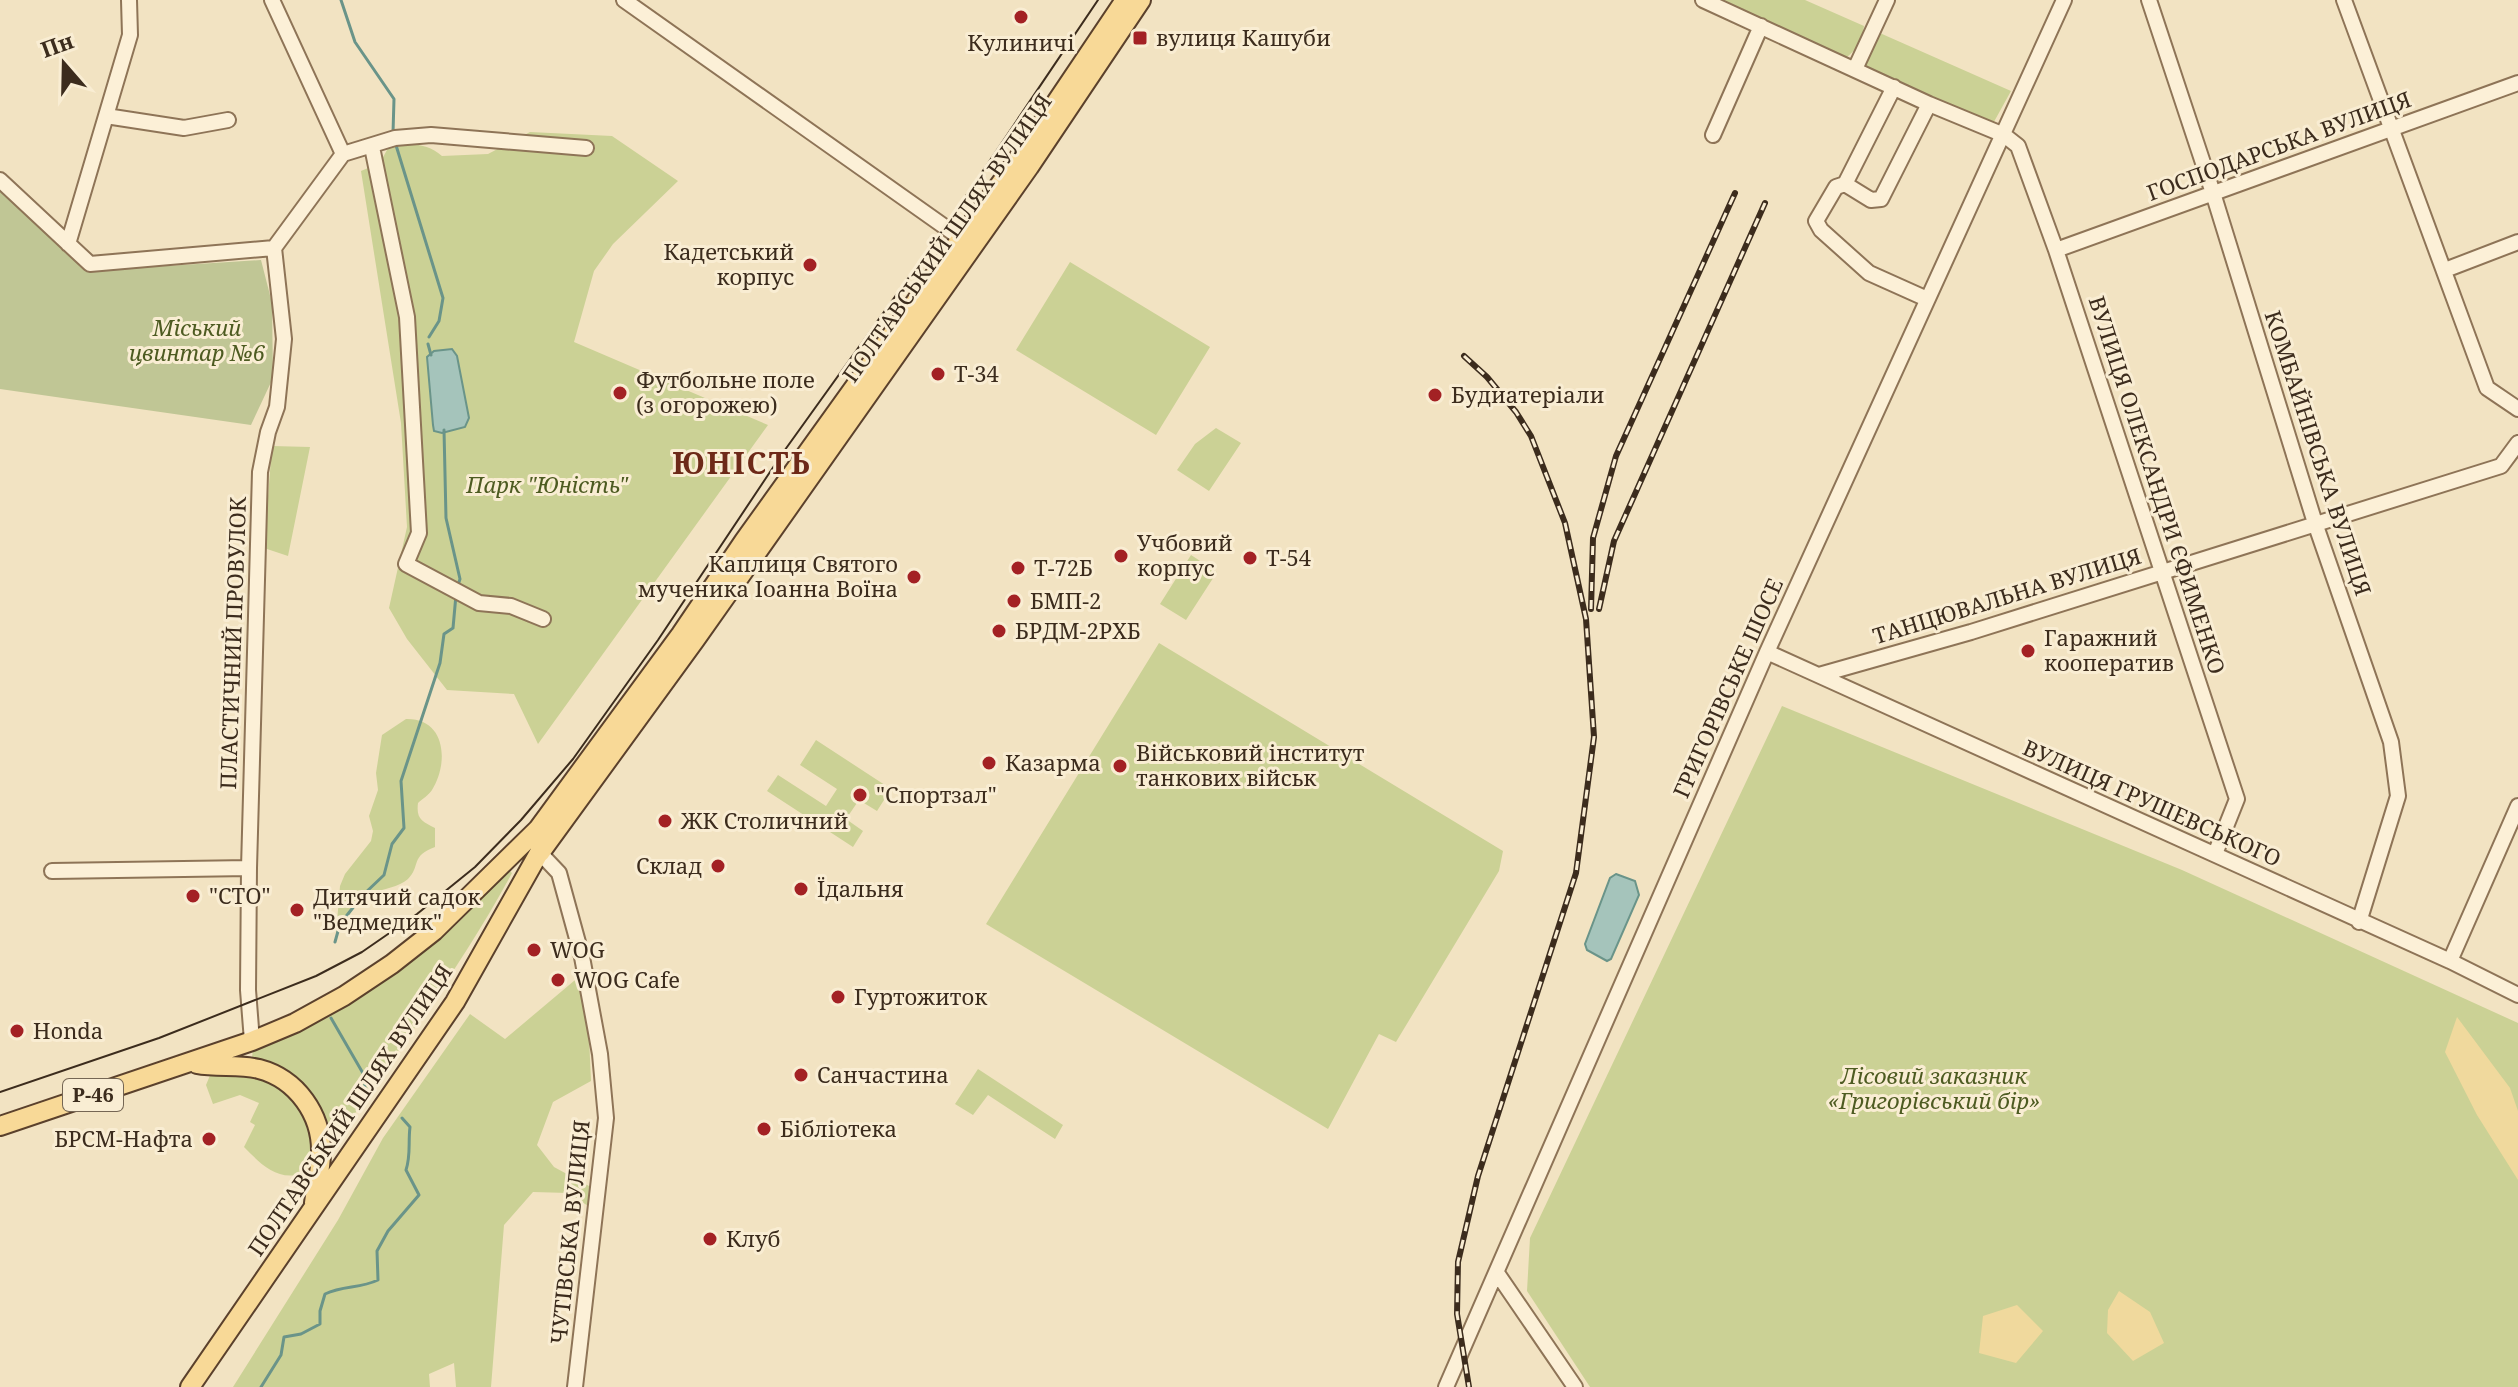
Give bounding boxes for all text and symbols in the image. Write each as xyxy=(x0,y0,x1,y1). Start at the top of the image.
marker: Кулиничі xyxy=(1012,8,1030,26)
place label: вулиця Кашуби xyxy=(1156,22,1331,52)
north arrow xyxy=(24,24,104,104)
text: Пн xyxy=(36,25,77,64)
place label: Кулиничі xyxy=(967,27,1075,57)
marker: вулиця Кашуби xyxy=(1131,29,1149,47)
street label: ГОСПОДАРСЬКА ВУЛИЦЯ xyxy=(2142,83,2415,207)
street label: ПОЛТАВСЬКИЙ ШЛЯХ ВУЛИЦЯ xyxy=(835,87,1058,388)
place label: Кадетський корпус xyxy=(664,236,794,291)
marker: Кадетський корпус xyxy=(801,256,819,274)
street label: ВУЛИЦЯ ОЛЕКСАНДРИ ЄФИМЕНКО xyxy=(2083,292,2233,678)
street label: КОМБАЙНІВСЬКА ВУЛИЦЯ xyxy=(2259,306,2379,599)
park label: Міський цвинтар №6 xyxy=(129,312,266,367)
place label: T-34 xyxy=(954,358,999,388)
place label: Футбольне поле (з огорожею) xyxy=(636,364,815,419)
marker: T-34 xyxy=(929,365,947,383)
place label: Будиатеріали xyxy=(1451,379,1604,409)
marker: Футбольне поле (з огорожею) xyxy=(611,384,629,402)
marker: Будиатеріали xyxy=(1426,386,1444,404)
district label: ЮНІСТЬ xyxy=(672,442,812,483)
park label: Парк "Юність" xyxy=(465,469,629,499)
street label: ПЛАСТИЧНИЙ ПРОВУЛОК xyxy=(212,496,252,790)
place label: Учбовий корпус xyxy=(1137,527,1233,582)
street label: ТАНЦЮВАЛЬНА ВУЛИЦЯ xyxy=(1869,540,2145,650)
place label: Т-54 xyxy=(1266,542,1311,572)
marker: Учбовий корпус xyxy=(1112,547,1130,565)
place label: Каплиця Святого мученика Іоанна Воїна xyxy=(638,548,898,603)
marker: Т-54 xyxy=(1241,549,1259,567)
place label: Т-72Б xyxy=(1034,552,1093,582)
marker: Т-72Б xyxy=(1009,559,1027,577)
marker: Каплиця Святого мученика Іоанна Воїна xyxy=(905,568,923,586)
street label: ГРИГОРІВСЬКЕ ШОСЕ xyxy=(1665,573,1789,802)
place label: БМП-2 xyxy=(1030,585,1101,615)
marker: БМП-2 xyxy=(1005,592,1023,610)
place label: БРДМ-2РХБ xyxy=(1015,615,1141,645)
marker: БРДМ-2РХБ xyxy=(990,622,1008,640)
place label: Гаражний кооператив xyxy=(2044,622,2174,677)
marker: Гаражний кооператив xyxy=(2019,642,2037,660)
street label: ВУЛИЦЯ ГРУШЕВСЬКОГО xyxy=(2019,732,2286,873)
place label: Військовий інститут танкових військ xyxy=(1136,737,1365,792)
place label: Казарма xyxy=(1005,747,1101,777)
marker: Казарма xyxy=(980,754,998,772)
marker: Військовий інститут танкових військ xyxy=(1111,757,1129,775)
place label: "Спортзал" xyxy=(876,779,997,809)
marker: "Спортзал" xyxy=(851,786,869,804)
place label: ЖК Столичний xyxy=(680,805,848,835)
marker: ЖК Столичний xyxy=(656,812,674,830)
place label: Склад xyxy=(636,850,702,880)
marker: Склад xyxy=(709,857,727,875)
place label: Їдальня xyxy=(817,873,904,903)
place label: "СТО" xyxy=(209,880,270,910)
marker: Їдальня xyxy=(792,880,810,898)
place label: Дитячий садок "Ведмедик" xyxy=(313,881,481,936)
marker: "СТО" xyxy=(184,887,202,905)
marker: Дитячий садок "Ведмедик" xyxy=(288,901,306,919)
place label: WOG xyxy=(550,934,605,964)
marker: WOG xyxy=(525,941,543,959)
street label: ПОЛТАВСЬКИЙ ШЛЯХ ВУЛИЦЯ xyxy=(240,958,458,1261)
place label: WOG Cafe xyxy=(574,964,680,994)
marker: WOG Cafe xyxy=(549,971,567,989)
place label: Гуртожиток xyxy=(854,981,988,1011)
marker: Гуртожиток xyxy=(829,988,847,1006)
place label: Honda xyxy=(33,1015,103,1045)
marker: Honda xyxy=(8,1022,26,1040)
place label: Санчастина xyxy=(817,1059,949,1089)
park label: Лісовий заказник «Григорівський бір» xyxy=(1828,1060,2040,1115)
marker: Санчастина xyxy=(792,1066,810,1084)
road number: Р-46 xyxy=(63,1079,123,1111)
place label: Бібліотека xyxy=(780,1113,897,1143)
street label: ЧУТІВСЬКА ВУЛИЦЯ xyxy=(542,1118,596,1346)
marker: Бібліотека xyxy=(755,1120,773,1138)
place label: БРСМ-Нафта xyxy=(54,1123,193,1153)
marker: БРСМ-Нафта xyxy=(200,1130,218,1148)
place label: Клуб xyxy=(726,1223,780,1253)
marker: Клуб xyxy=(701,1230,719,1248)

